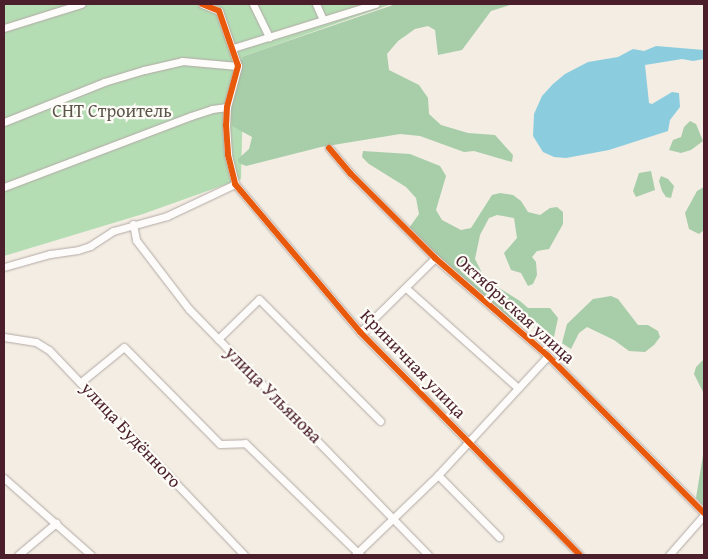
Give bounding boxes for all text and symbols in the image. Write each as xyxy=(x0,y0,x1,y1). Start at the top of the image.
park label: СНТ Строитель xyxy=(52,100,172,122)
street label: Октябрьская улица xyxy=(451,250,579,368)
street label: Криничная улица xyxy=(356,305,470,423)
street label: улица Ульянова xyxy=(220,342,326,448)
street label: улица Будённого xyxy=(76,378,186,492)

